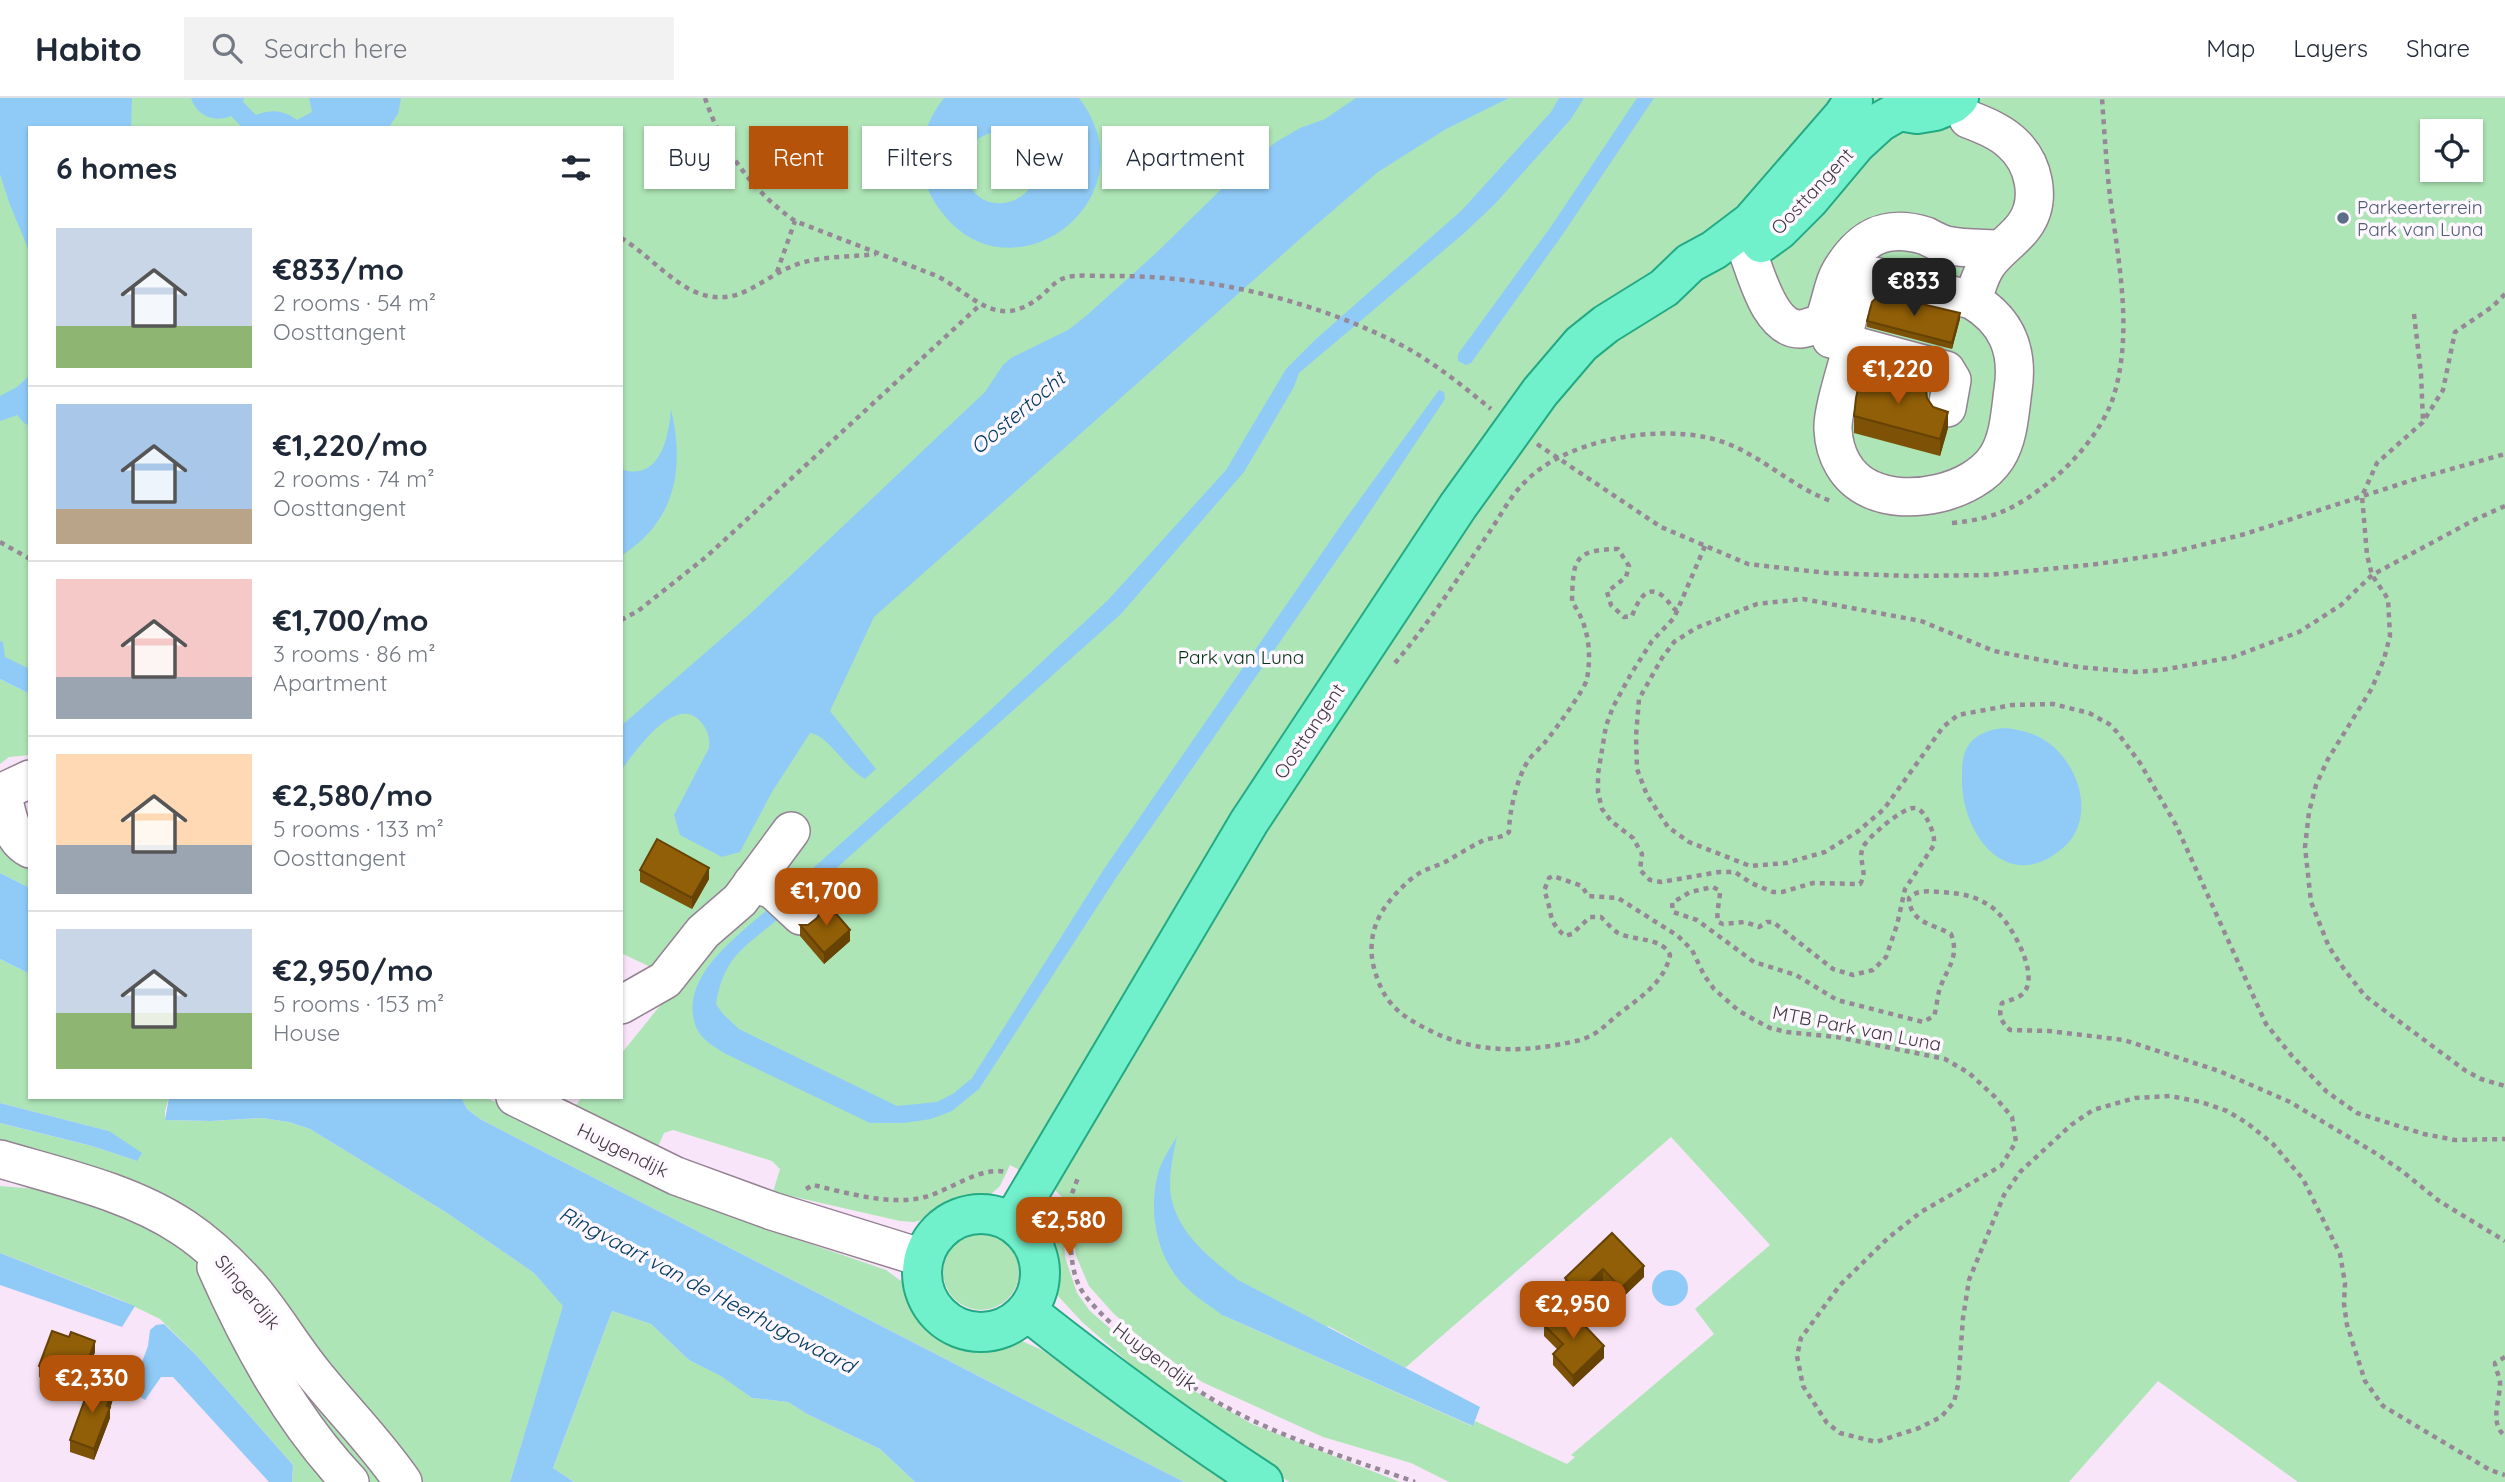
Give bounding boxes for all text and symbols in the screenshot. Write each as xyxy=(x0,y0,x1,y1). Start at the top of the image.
search box xyxy=(184,17,674,80)
text: Habito xyxy=(35,28,142,69)
icon: search xyxy=(208,29,246,67)
text: Search here xyxy=(264,32,407,65)
text: Map xyxy=(2206,33,2255,63)
text: Layers xyxy=(2293,33,2368,63)
text: Share xyxy=(2406,33,2470,63)
map controls xyxy=(2420,119,2483,182)
button: locate xyxy=(2420,119,2483,182)
chip: Buy xyxy=(644,126,735,189)
chip: Rent xyxy=(749,126,848,189)
chip: Filters xyxy=(862,126,977,189)
chip: New xyxy=(991,126,1088,189)
chip: Apartment xyxy=(1102,126,1269,189)
street label: Oosttangent xyxy=(1766,143,1858,239)
text: 6 homes xyxy=(56,149,177,187)
icon: filters xyxy=(557,149,595,187)
place label: Parkeerterrein Park van Luna xyxy=(2357,195,2484,241)
marker: Parkeerterrein Park van Luna xyxy=(2335,210,2351,226)
text: €833/mo xyxy=(273,250,404,288)
icon: home xyxy=(112,256,196,340)
pin: €833 xyxy=(1873,258,1955,318)
text: €833 xyxy=(1888,266,1940,295)
text: 2 rooms · 54 m² xyxy=(273,288,436,317)
text: Oosttangent xyxy=(273,317,406,346)
pin: €1,220 xyxy=(1841,346,1955,406)
text: €1,220 xyxy=(1863,354,1933,383)
water label: Oostertocht xyxy=(965,363,1072,459)
text: €1,220/mo xyxy=(273,426,428,464)
icon: home xyxy=(112,432,196,516)
text: 2 rooms · 74 m² xyxy=(273,464,435,493)
text: Oosttangent xyxy=(273,493,406,522)
text: €1,700/mo xyxy=(273,601,428,639)
icon: home xyxy=(112,607,196,691)
text: 3 rooms · 86 m² xyxy=(273,639,436,668)
park label: Park van Luna xyxy=(1178,645,1304,669)
text: Apartment xyxy=(273,668,387,697)
street label: Oosttangent xyxy=(1268,679,1350,783)
text: €2,580/mo xyxy=(273,776,433,814)
icon: home xyxy=(112,782,196,866)
text: 5 rooms · 133 m² xyxy=(273,814,444,843)
text: Oosttangent xyxy=(273,843,406,872)
pin: €1,700 xyxy=(769,868,883,928)
text: €1,700 xyxy=(791,876,861,905)
text: €2,950/mo xyxy=(273,951,433,989)
icon: home xyxy=(112,957,196,1041)
text: 5 rooms · 153 m² xyxy=(273,989,444,1018)
street label: MTB Park van Luna xyxy=(1771,1000,1943,1056)
text: House xyxy=(273,1018,340,1047)
street label: Huygendijk xyxy=(573,1117,673,1183)
pin: €2,580 xyxy=(1012,1198,1126,1257)
water label: Ringvaart van de Heerhugowaard xyxy=(555,1200,862,1379)
text: €2,580 xyxy=(1032,1205,1106,1234)
street label: Slingerdijk xyxy=(210,1250,286,1334)
pin: €2,950 xyxy=(1516,1282,1630,1341)
text: €2,950 xyxy=(1536,1289,1610,1318)
street label: Huygendijk xyxy=(1108,1317,1202,1395)
pin: €2,330 xyxy=(35,1356,149,1415)
text: €2,330 xyxy=(56,1363,128,1392)

